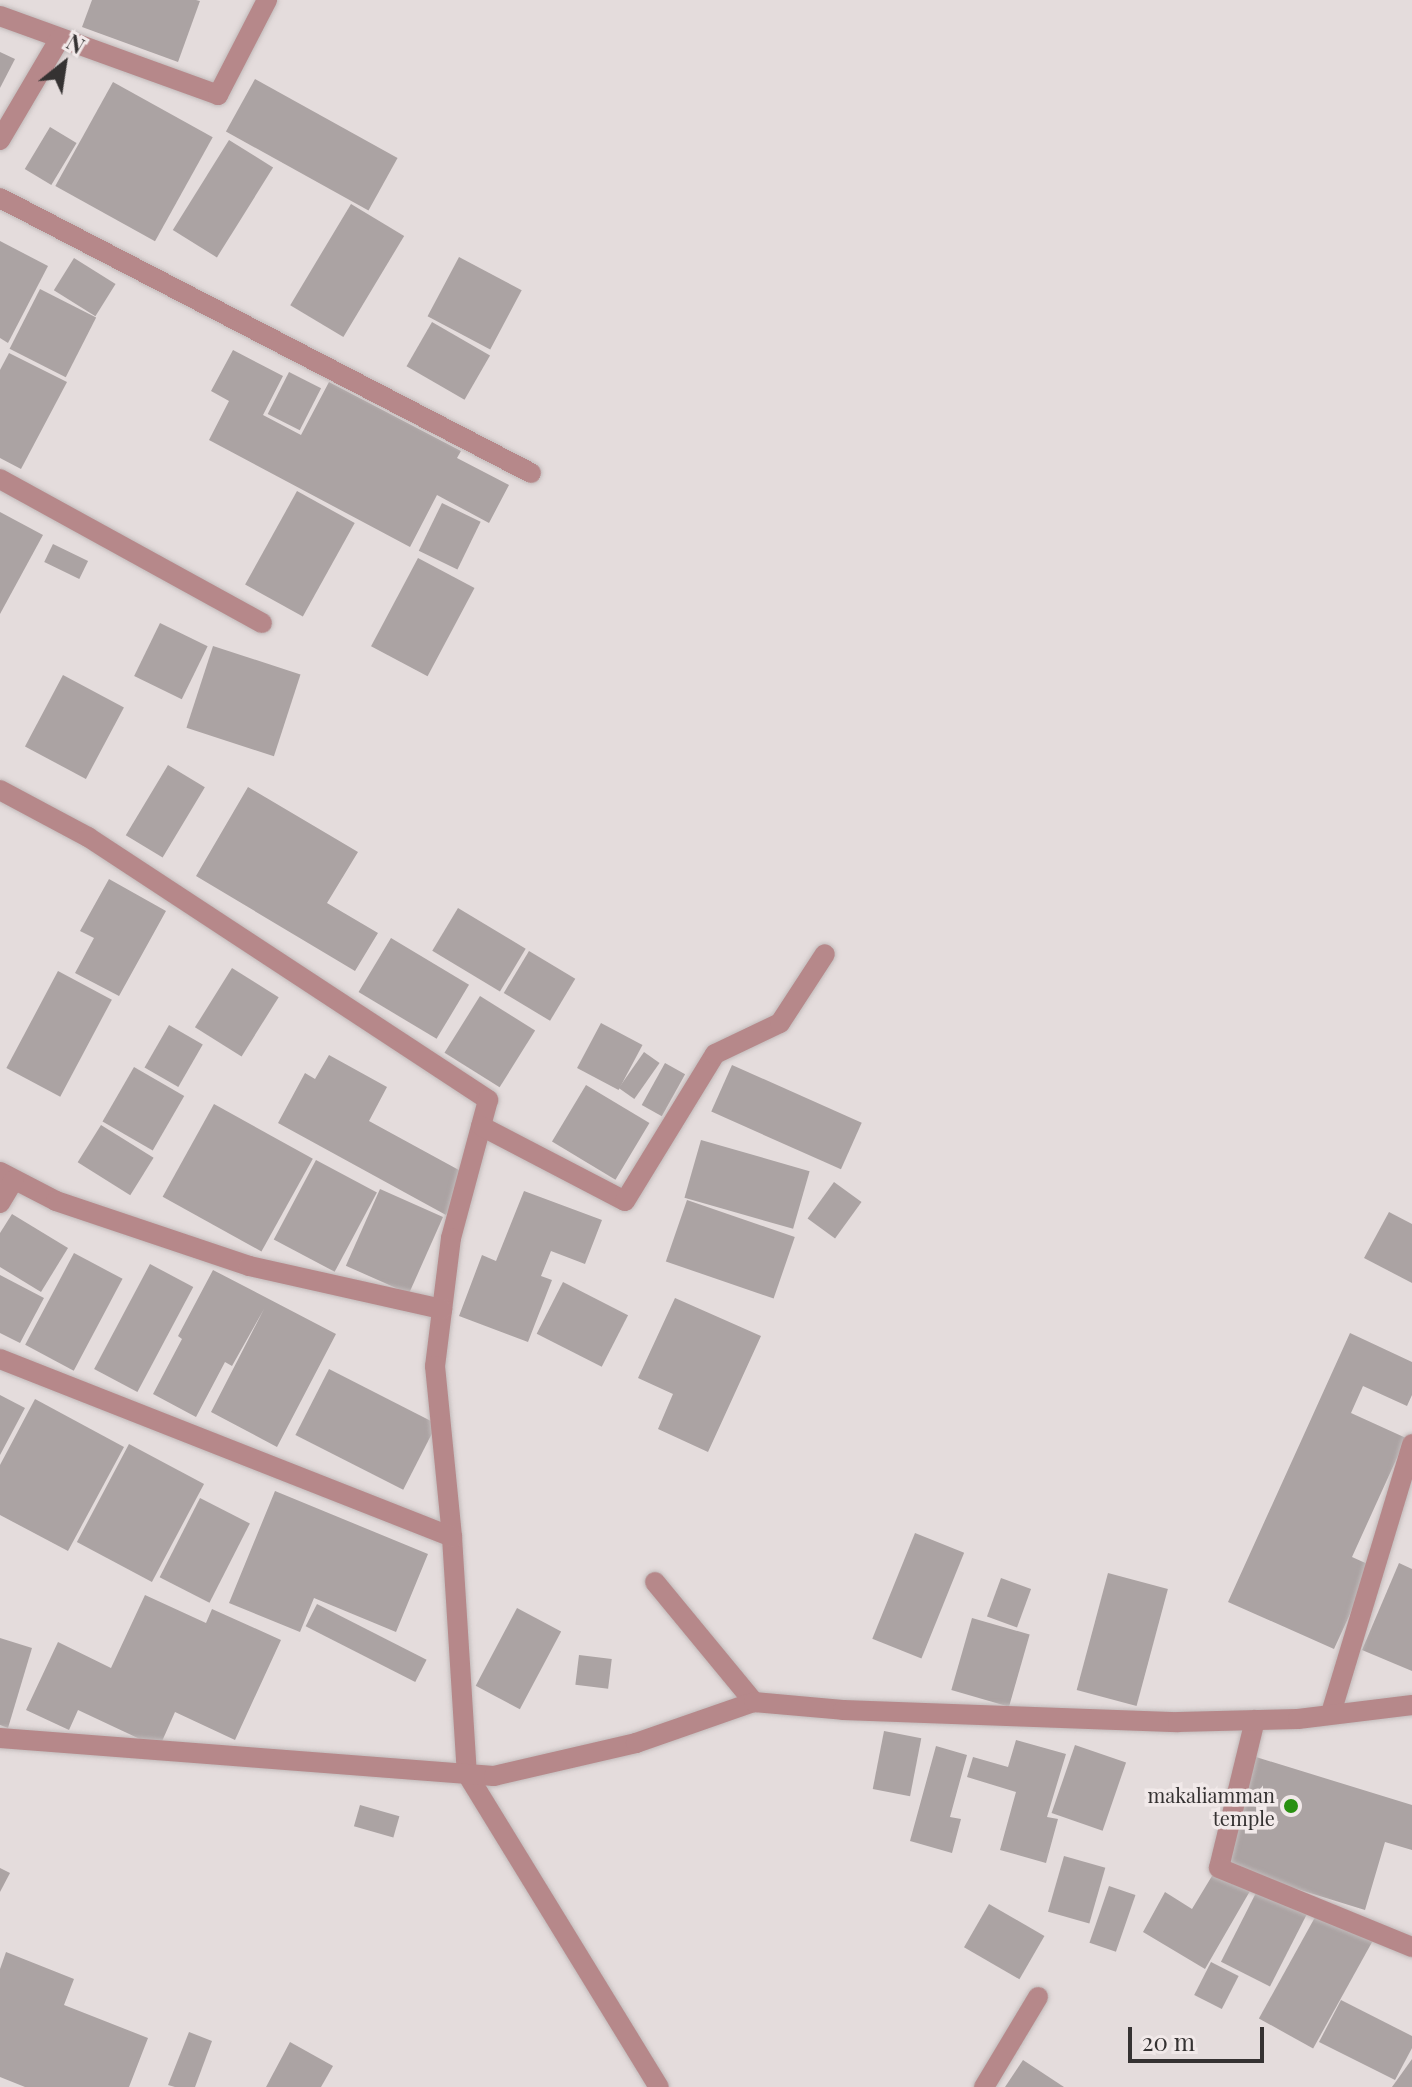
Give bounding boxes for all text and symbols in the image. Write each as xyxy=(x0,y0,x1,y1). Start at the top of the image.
north arrow xyxy=(24,24,104,104)
text: N xyxy=(62,26,90,60)
place label: makaliamman temple xyxy=(1148,1782,1275,1829)
marker: makaliamman temple xyxy=(1282,1797,1300,1815)
scale bar xyxy=(1132,2011,1268,2061)
text: 20 m xyxy=(1142,2025,1195,2057)

